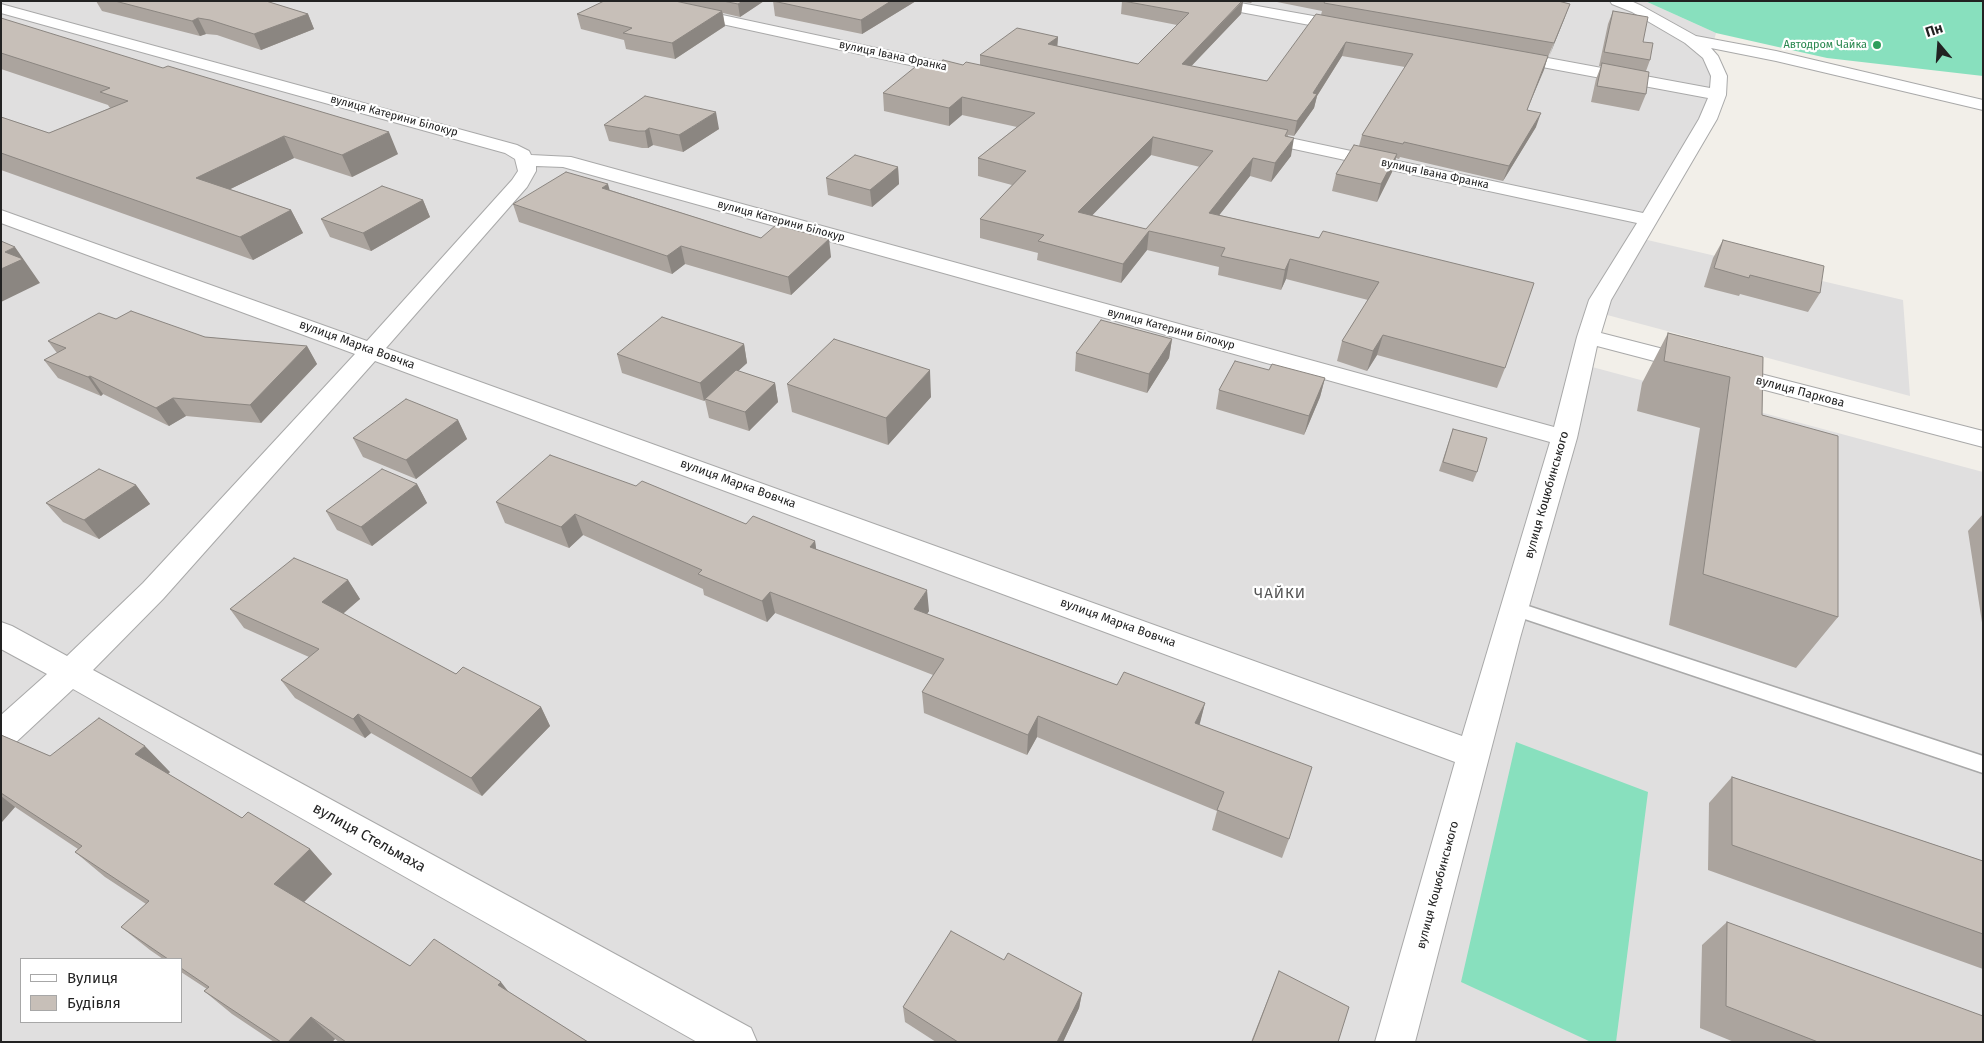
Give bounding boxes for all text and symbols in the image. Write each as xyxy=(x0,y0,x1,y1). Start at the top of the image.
text: Пн xyxy=(1923,19,1945,41)
north arrow xyxy=(1914,20,1964,70)
street label: вулиця Івана Франка xyxy=(838,38,948,74)
place label: Автодром Чайка xyxy=(1783,38,1867,52)
marker: Автодром Чайка xyxy=(1871,39,1883,51)
street label: вулиця Катерини Білокур xyxy=(329,93,459,139)
street label: вулиця Івана Франка xyxy=(1380,156,1490,192)
street label: вулиця Катерини Білокур xyxy=(716,198,846,244)
street label: вулиця Катерини Білокур xyxy=(1106,306,1236,352)
street label: вулиця Марка Вовчка xyxy=(297,317,417,373)
street label: вулиця Паркова xyxy=(1754,373,1846,411)
street label: вулиця Коцюбинського xyxy=(1522,430,1572,560)
street label: вулиця Марка Вовчка xyxy=(678,456,798,512)
district label: ЧАЙКИ xyxy=(1253,585,1307,603)
street label: вулиця Марка Вовчка xyxy=(1058,595,1178,651)
street label: вулиця Стельмаха xyxy=(310,800,428,876)
street label: вулиця Коцюбинського xyxy=(1414,819,1462,951)
legend xyxy=(20,958,182,1023)
text: Вулиця xyxy=(67,969,118,987)
text: Будівля xyxy=(67,994,121,1012)

